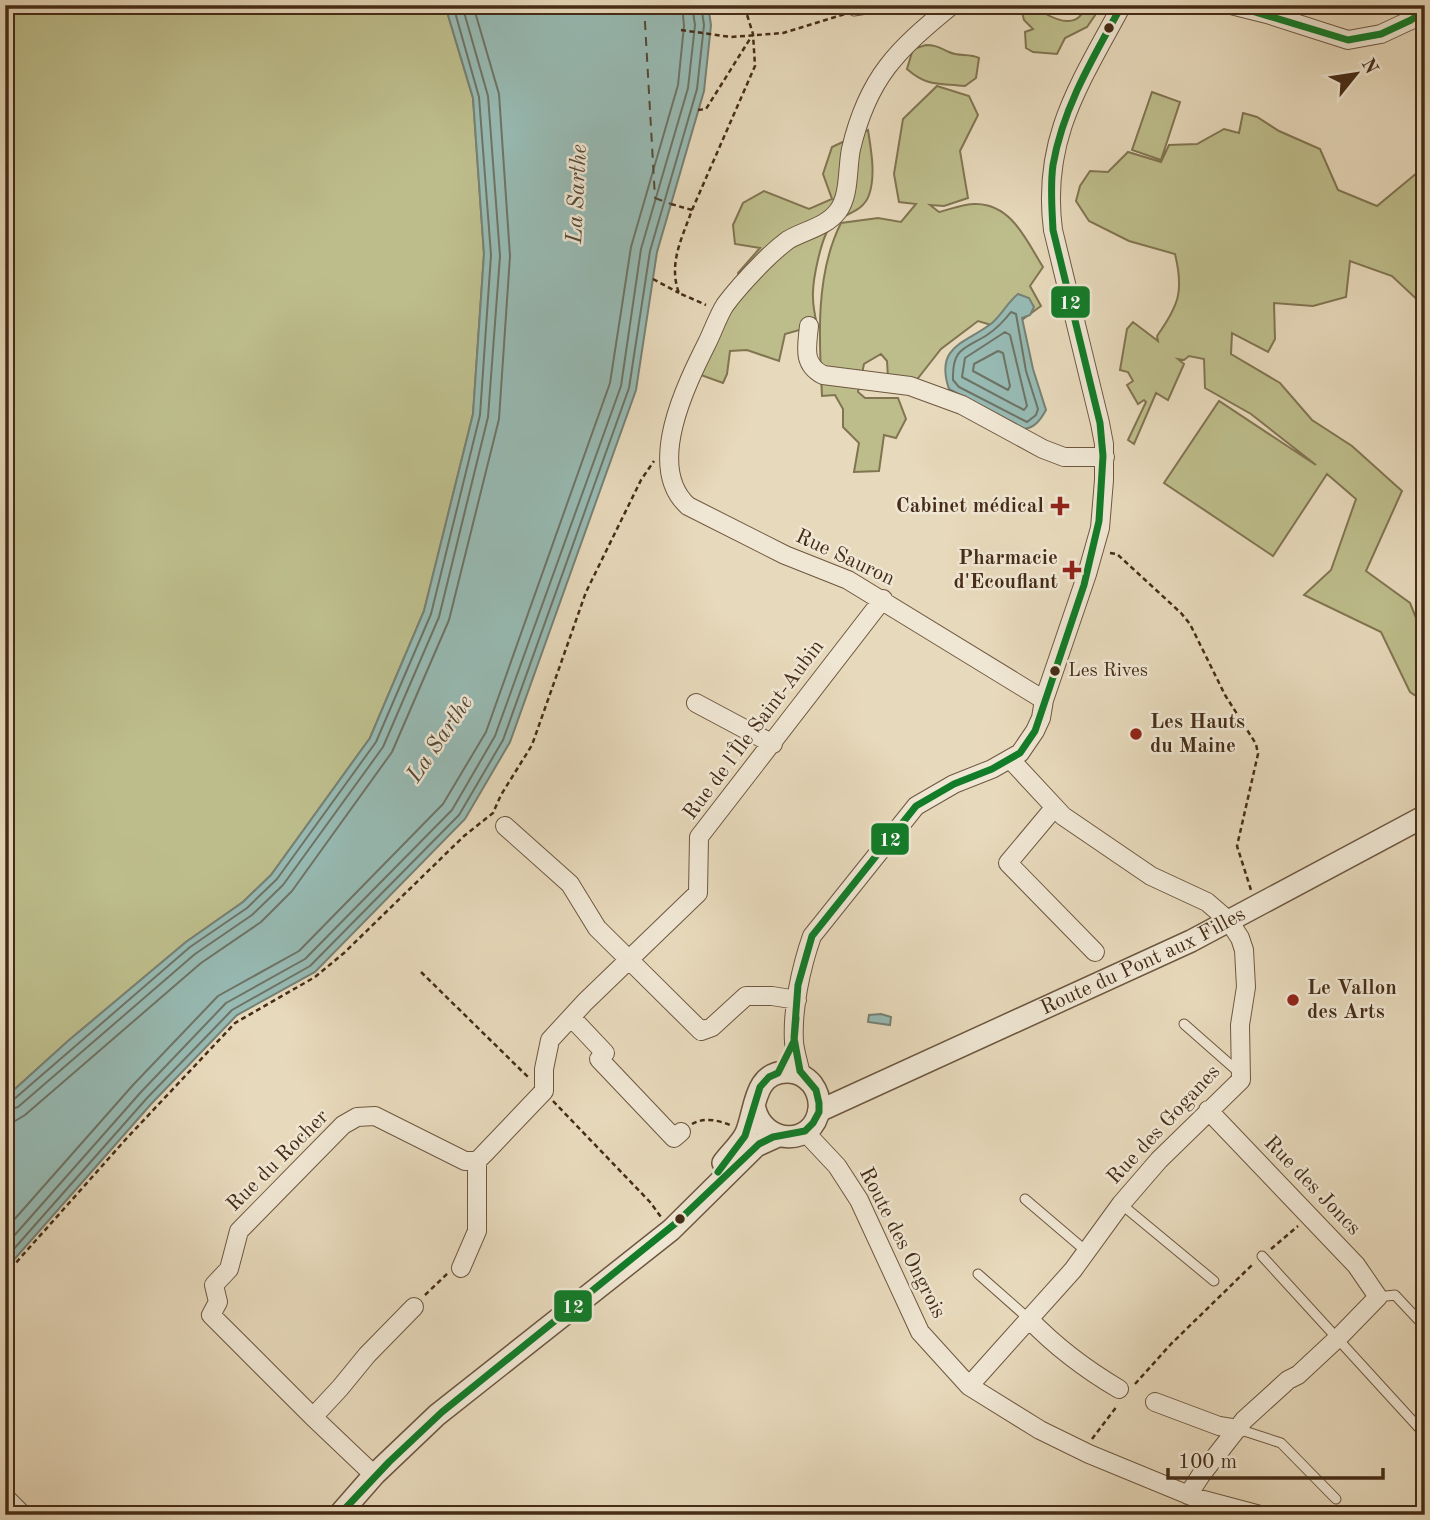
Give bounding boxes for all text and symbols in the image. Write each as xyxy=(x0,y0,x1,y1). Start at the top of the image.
unlabelled marker xyxy=(1102,21,1116,35)
north arrow xyxy=(1322,38,1392,108)
text: N xyxy=(1357,56,1381,78)
water label: La Sarthe xyxy=(563,144,591,245)
line badge: 12 xyxy=(1050,285,1091,319)
text: 12 xyxy=(1059,295,1081,314)
place label: Cabinet médical xyxy=(896,496,1044,517)
marker: Cabinet médical xyxy=(1050,496,1070,516)
street label: Rue Sauron xyxy=(792,526,898,590)
place label: Pharmacie d'Ecouflant xyxy=(953,548,1058,593)
marker: Pharmacie d'Ecouflant xyxy=(1064,562,1080,578)
street label: Rue de l'Île Saint-Aubin xyxy=(677,634,828,824)
place label: Les Rives xyxy=(1068,662,1148,681)
marker: Les Rives xyxy=(1048,664,1062,678)
water label: La Sarthe xyxy=(402,691,477,787)
place label: Les Hauts du Maine xyxy=(1150,712,1245,757)
marker: Les Hauts du Maine xyxy=(1128,726,1144,742)
line badge: 12 xyxy=(870,822,910,856)
text: 12 xyxy=(879,832,901,851)
street label: Route du Pont aux Filles xyxy=(1037,903,1249,1019)
place label: Le Vallon des Arts xyxy=(1307,978,1397,1023)
marker: Le Vallon des Arts xyxy=(1285,992,1301,1008)
street label: Rue des Goganes xyxy=(1104,1061,1224,1189)
street label: Rue du Rocher xyxy=(223,1106,333,1216)
street label: Rue des Joncs xyxy=(1260,1132,1364,1240)
street label: Route des Ongrois xyxy=(855,1164,949,1322)
unlabelled marker xyxy=(673,1212,687,1226)
line badge: 12 xyxy=(553,1289,593,1323)
text: 12 xyxy=(562,1299,584,1318)
scale bar xyxy=(1168,1436,1383,1480)
text: 100 m xyxy=(1178,1452,1237,1473)

